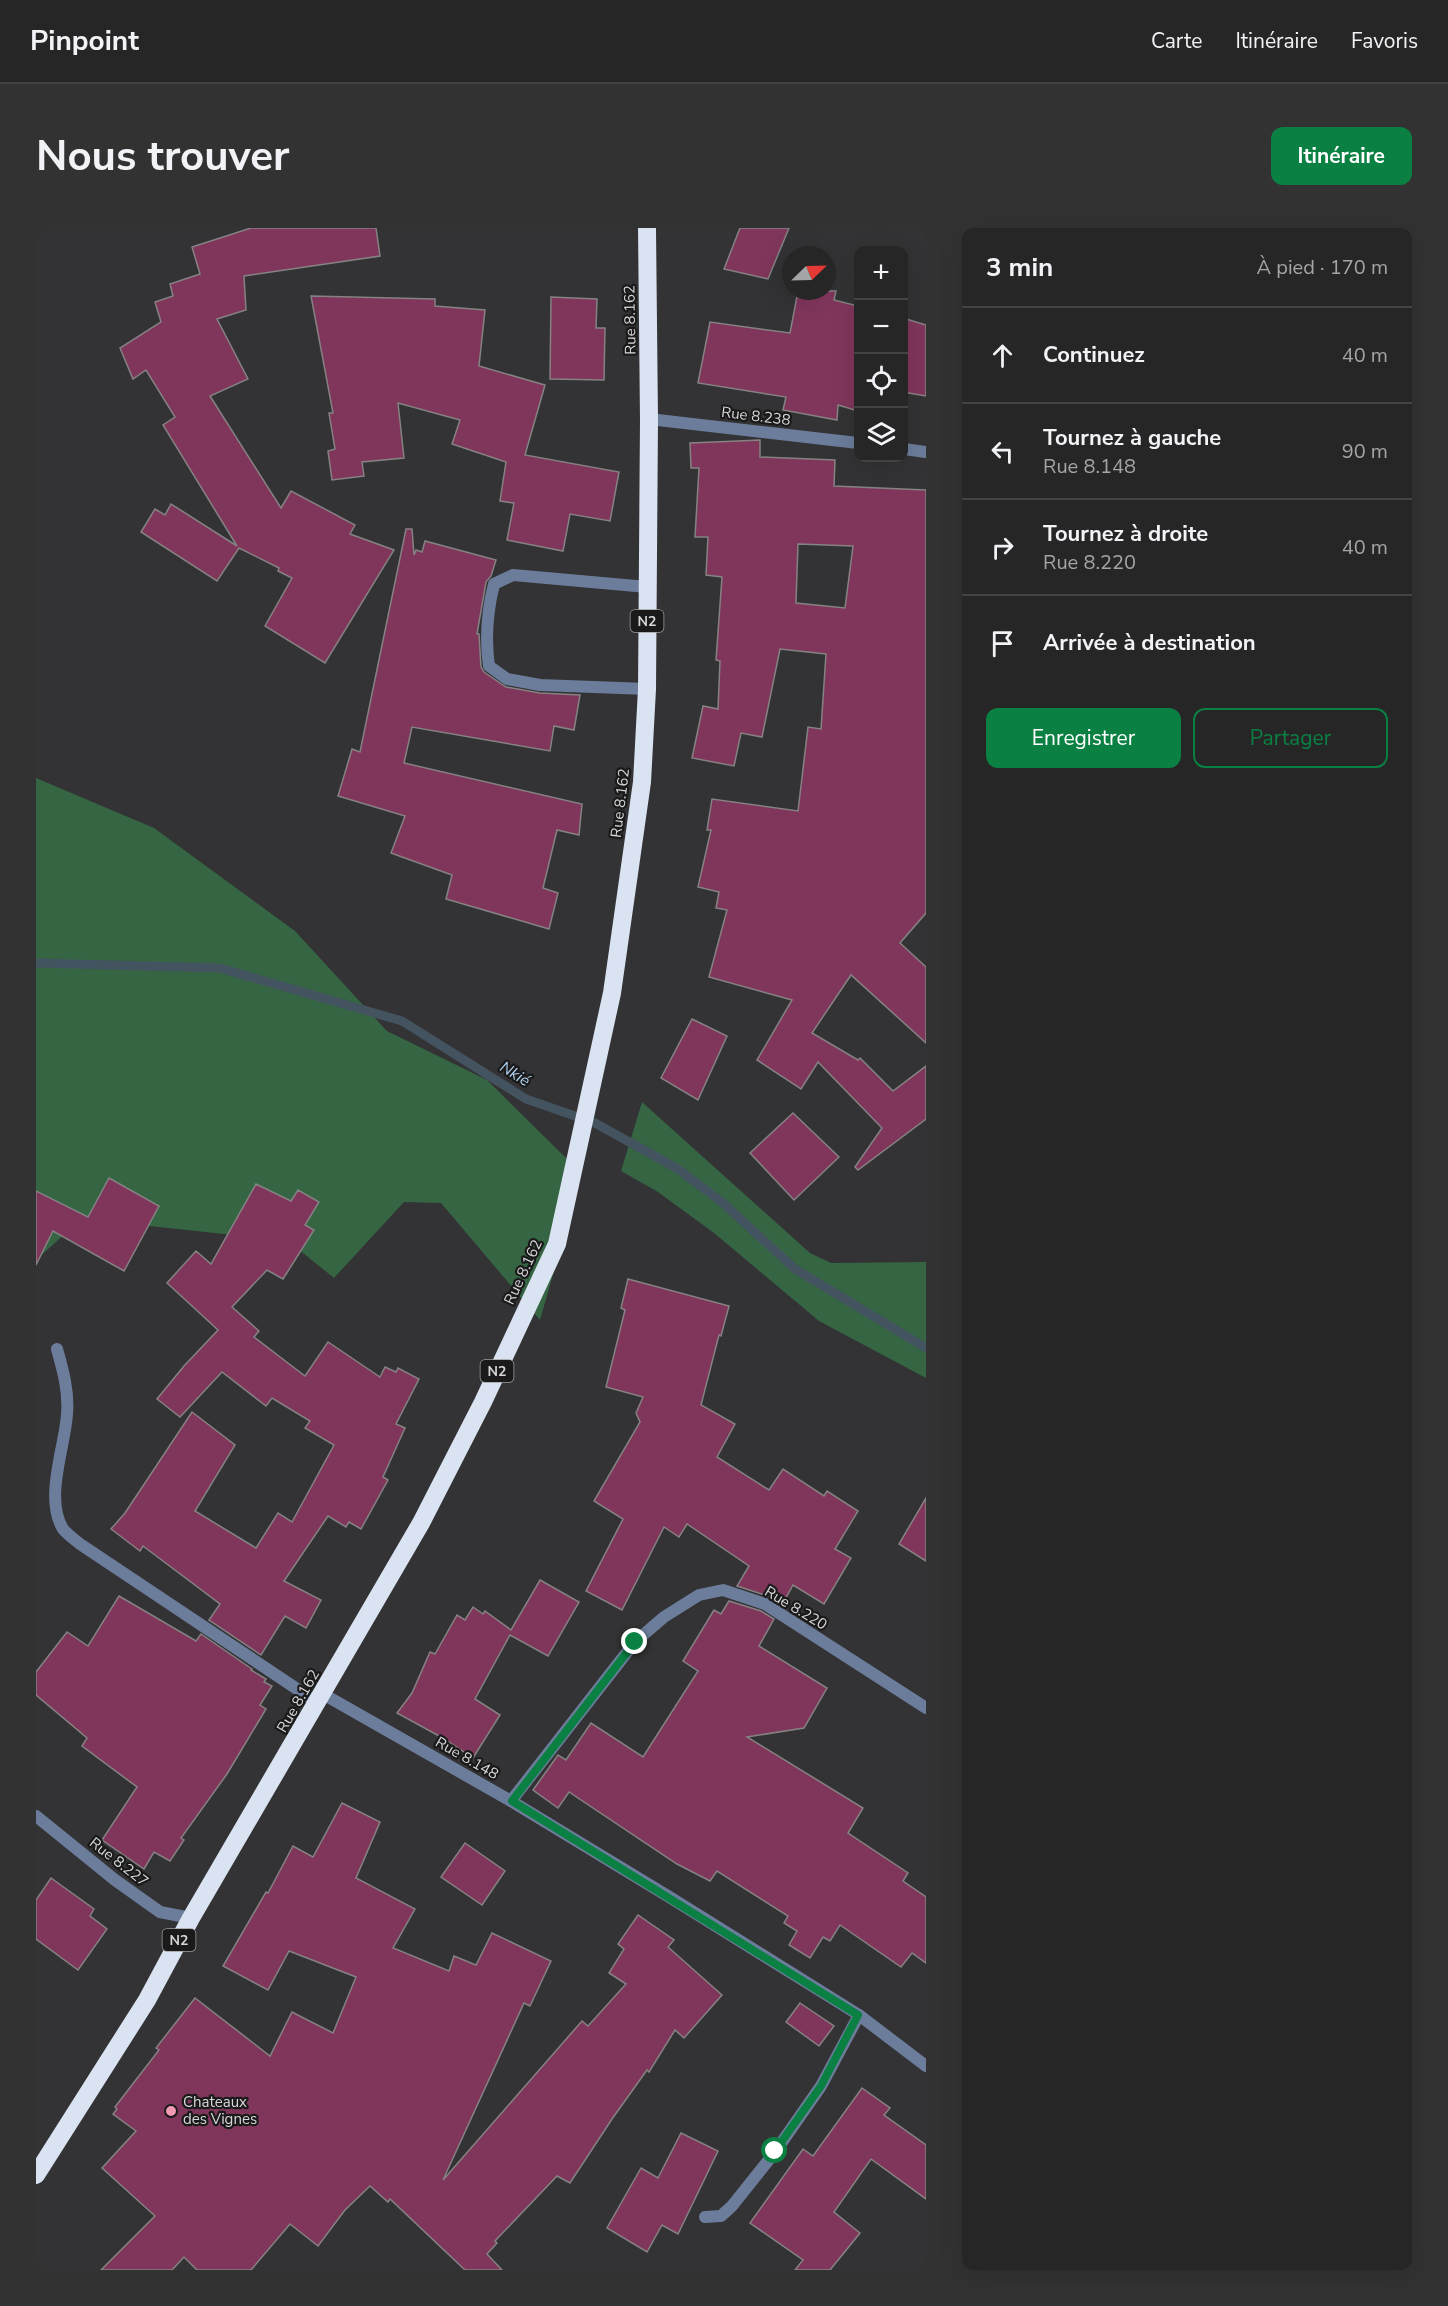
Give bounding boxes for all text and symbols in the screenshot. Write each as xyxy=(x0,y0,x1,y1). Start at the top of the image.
text: Pinpoint xyxy=(30,22,139,60)
text: Carte xyxy=(1151,27,1202,55)
text: Itinéraire xyxy=(1235,27,1318,55)
text: Favoris xyxy=(1351,27,1418,55)
button: Itinéraire xyxy=(1271,127,1412,185)
text: Nous trouver xyxy=(36,128,289,185)
north arrow xyxy=(782,246,836,300)
map controls xyxy=(854,246,908,462)
button: + xyxy=(854,246,908,300)
text: 3 min xyxy=(986,250,1053,285)
text: À pied · 170 m xyxy=(1257,254,1388,281)
street label: Rue 8.162 xyxy=(619,285,641,355)
button: − xyxy=(854,300,908,354)
icon: ahead xyxy=(986,339,1019,372)
text: Continuez xyxy=(1043,340,1145,370)
text: 40 m xyxy=(1342,342,1388,369)
button: locate xyxy=(854,354,908,408)
street label: Rue 8.238 xyxy=(720,402,792,430)
button: layers xyxy=(854,408,908,462)
text: Tournez à gauche xyxy=(1043,423,1221,453)
icon: left xyxy=(986,435,1019,468)
text: 90 m xyxy=(1342,438,1388,465)
text: Rue 8.148 xyxy=(1043,453,1136,480)
text: Tournez à droite xyxy=(1043,519,1208,549)
icon: right xyxy=(986,531,1019,564)
text: 40 m xyxy=(1342,534,1388,561)
text: Rue 8.220 xyxy=(1043,549,1136,576)
road number: N2 xyxy=(630,610,664,632)
icon: arrive xyxy=(986,627,1019,660)
text: Arrivée à destination xyxy=(1043,628,1256,658)
button: Enregistrer xyxy=(986,708,1181,768)
button: Partager xyxy=(1193,708,1388,768)
street label: Rue 8.162 xyxy=(606,767,634,839)
water label: Nkié xyxy=(496,1056,535,1092)
street label: Rue 8.162 xyxy=(499,1236,547,1308)
road number: N2 xyxy=(480,1360,514,1382)
street label: Rue 8.220 xyxy=(761,1581,831,1635)
route end xyxy=(621,1628,647,1654)
street label: Rue 8.162 xyxy=(272,1666,324,1736)
street label: Rue 8.148 xyxy=(432,1732,502,1784)
street label: Rue 8.227 xyxy=(85,1833,153,1891)
road number: N2 xyxy=(162,1929,196,1951)
place label: Chateaux des Vignes xyxy=(183,2092,257,2129)
marker: Chateaux des Vignes xyxy=(164,2104,178,2118)
route start xyxy=(761,2137,787,2163)

